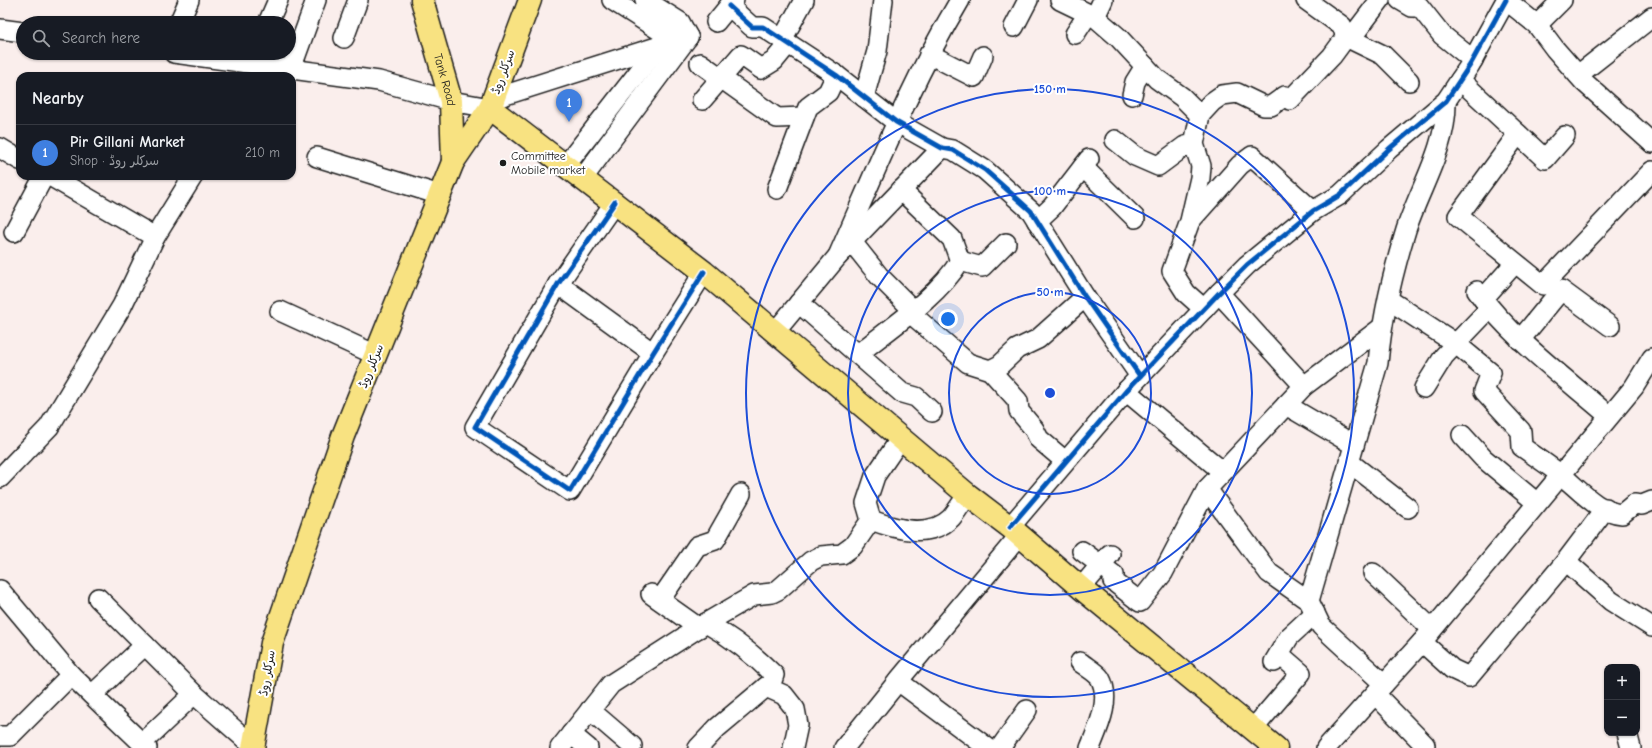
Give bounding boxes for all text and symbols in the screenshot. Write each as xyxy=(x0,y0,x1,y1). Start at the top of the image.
search box xyxy=(16,16,296,60)
icon: search xyxy=(30,27,52,49)
text: Search here xyxy=(62,29,140,47)
street label: سرکلر روڈ xyxy=(489,48,518,96)
street label: Tank Road xyxy=(431,52,458,106)
text: 150 m xyxy=(1034,82,1066,96)
text: Nearby xyxy=(32,89,83,108)
pin: 1 xyxy=(556,89,582,122)
text: Pir Gillani Market xyxy=(70,133,185,151)
text: 1 xyxy=(42,145,48,160)
text: 210 m xyxy=(245,145,280,160)
place label: Committee Mobile market xyxy=(511,149,586,177)
text: Shop · سرکلر روڈ xyxy=(70,153,159,168)
marker: Committee Mobile market xyxy=(498,158,508,168)
text: 100 m xyxy=(1034,184,1066,198)
text: 50 m xyxy=(1036,285,1064,299)
your location xyxy=(938,309,958,329)
street label: سرکلر روڈ xyxy=(356,342,387,390)
centre of rings xyxy=(1043,386,1057,400)
street label: سرکلر روڈ xyxy=(256,649,279,697)
map controls xyxy=(1604,664,1640,736)
button: + xyxy=(1604,664,1640,700)
button: − xyxy=(1604,700,1640,736)

